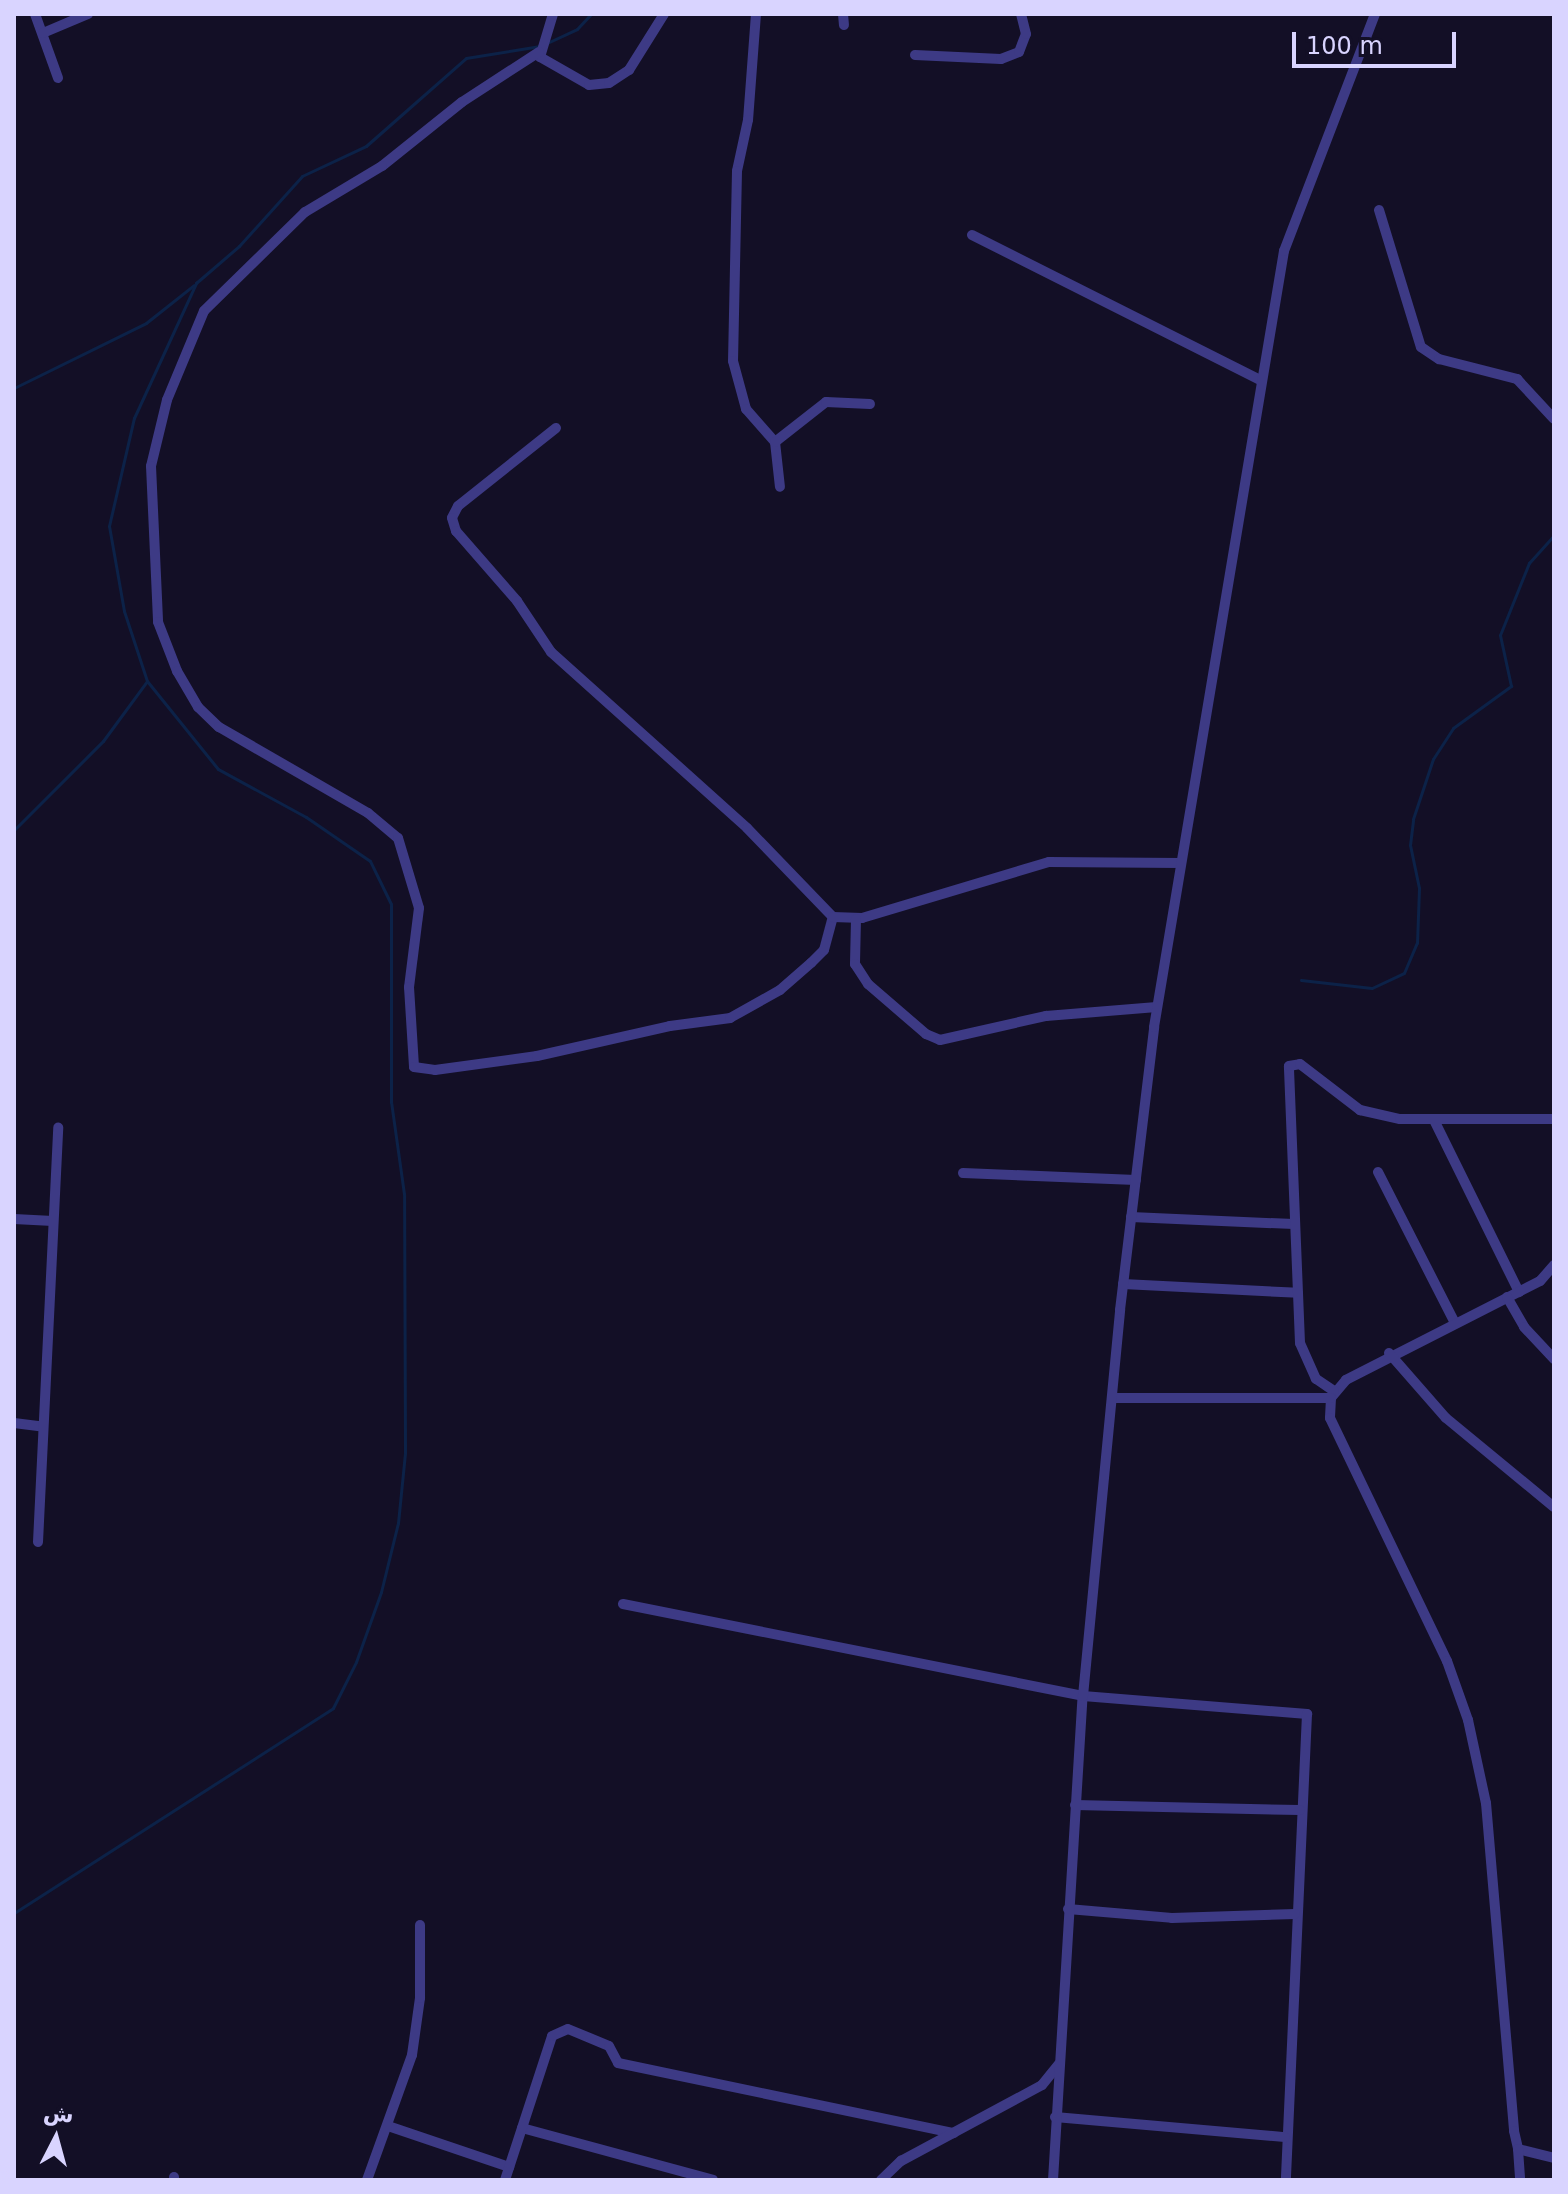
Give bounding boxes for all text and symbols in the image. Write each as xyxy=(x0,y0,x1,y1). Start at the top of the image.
scale bar xyxy=(1296,16,1460,66)
text: 100 m xyxy=(1306,32,1383,60)
north arrow xyxy=(16,2098,96,2178)
text: ش xyxy=(42,2100,75,2128)

